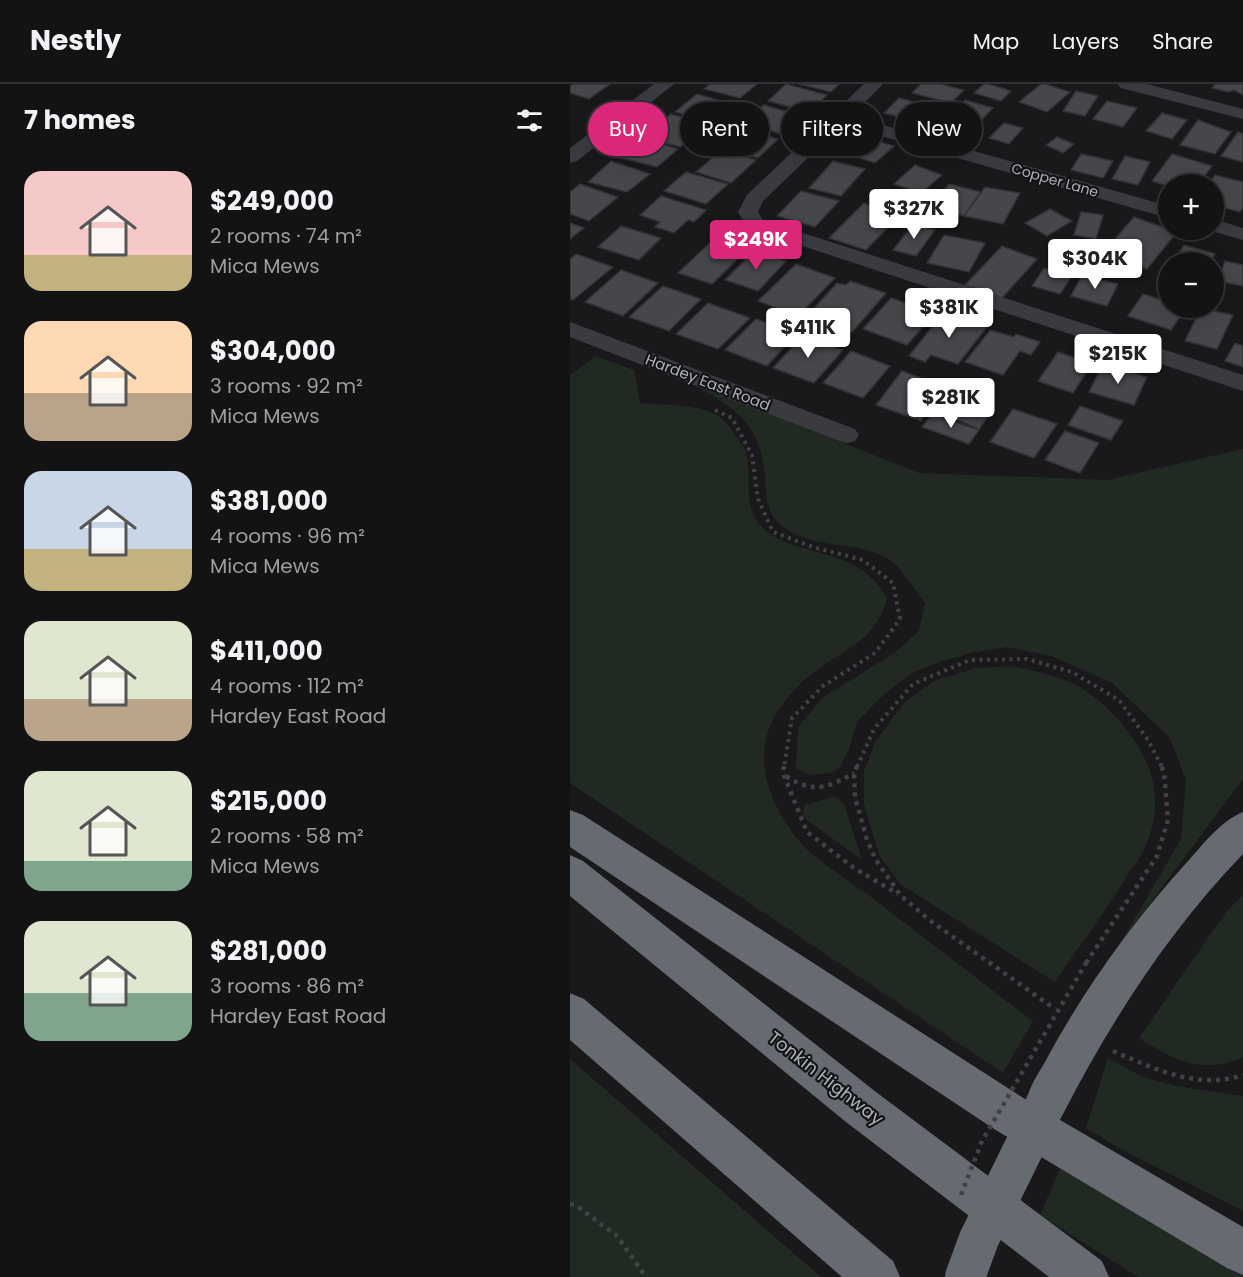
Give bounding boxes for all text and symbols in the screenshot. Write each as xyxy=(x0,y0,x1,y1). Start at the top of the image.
text: Nestly xyxy=(30,21,121,60)
text: Map xyxy=(973,27,1019,56)
text: Layers xyxy=(1052,27,1119,56)
text: Share xyxy=(1152,27,1213,56)
text: 7 homes xyxy=(24,102,136,138)
chip: Buy xyxy=(588,102,668,156)
chip: Rent xyxy=(680,102,769,156)
chip: Filters xyxy=(781,102,883,156)
chip: New xyxy=(895,102,982,156)
icon: filters xyxy=(513,104,546,137)
street label: Copper Lane xyxy=(1009,158,1101,202)
map controls xyxy=(1158,174,1224,318)
button: + xyxy=(1158,174,1224,240)
text: $249,000 xyxy=(210,183,334,219)
pin: $327K xyxy=(872,189,956,240)
text: $327K xyxy=(883,194,945,222)
icon: home xyxy=(72,195,144,267)
pin: $249K xyxy=(714,220,798,271)
text: 2 rooms · 74 m² xyxy=(210,222,362,250)
text: $249K xyxy=(724,225,788,253)
pin: $304K xyxy=(1053,239,1137,290)
text: $304K xyxy=(1062,244,1128,272)
text: Mica Mews xyxy=(210,252,320,280)
button: − xyxy=(1158,252,1224,318)
pin: $381K xyxy=(907,288,991,339)
text: $381K xyxy=(919,293,979,321)
pin: $411K xyxy=(766,308,850,359)
text: $411K xyxy=(780,313,836,341)
text: $304,000 xyxy=(210,333,336,369)
pin: $215K xyxy=(1076,334,1160,385)
text: $215K xyxy=(1088,339,1148,367)
icon: home xyxy=(72,345,144,417)
street label: Hardey East Road xyxy=(643,349,773,415)
text: 3 rooms · 92 m² xyxy=(210,372,363,400)
pin: $281K xyxy=(909,378,993,429)
text: $281K xyxy=(922,383,981,411)
text: Mica Mews xyxy=(210,402,320,430)
text: $381,000 xyxy=(210,483,328,519)
icon: home xyxy=(72,495,144,567)
text: 4 rooms · 96 m² xyxy=(210,522,365,550)
text: Mica Mews xyxy=(210,552,320,580)
text: $411,000 xyxy=(210,633,323,669)
icon: home xyxy=(72,645,144,717)
text: 4 rooms · 112 m² xyxy=(210,672,364,700)
text: Hardey East Road xyxy=(210,702,386,730)
text: $215,000 xyxy=(210,783,327,819)
icon: home xyxy=(72,795,144,867)
text: 2 rooms · 58 m² xyxy=(210,822,364,850)
text: Mica Mews xyxy=(210,852,320,880)
text: $281,000 xyxy=(210,933,327,969)
icon: home xyxy=(72,945,144,1017)
text: 3 rooms · 86 m² xyxy=(210,972,364,1000)
text: Hardey East Road xyxy=(210,1002,386,1030)
street label: Tonkin Highway xyxy=(763,1025,889,1131)

